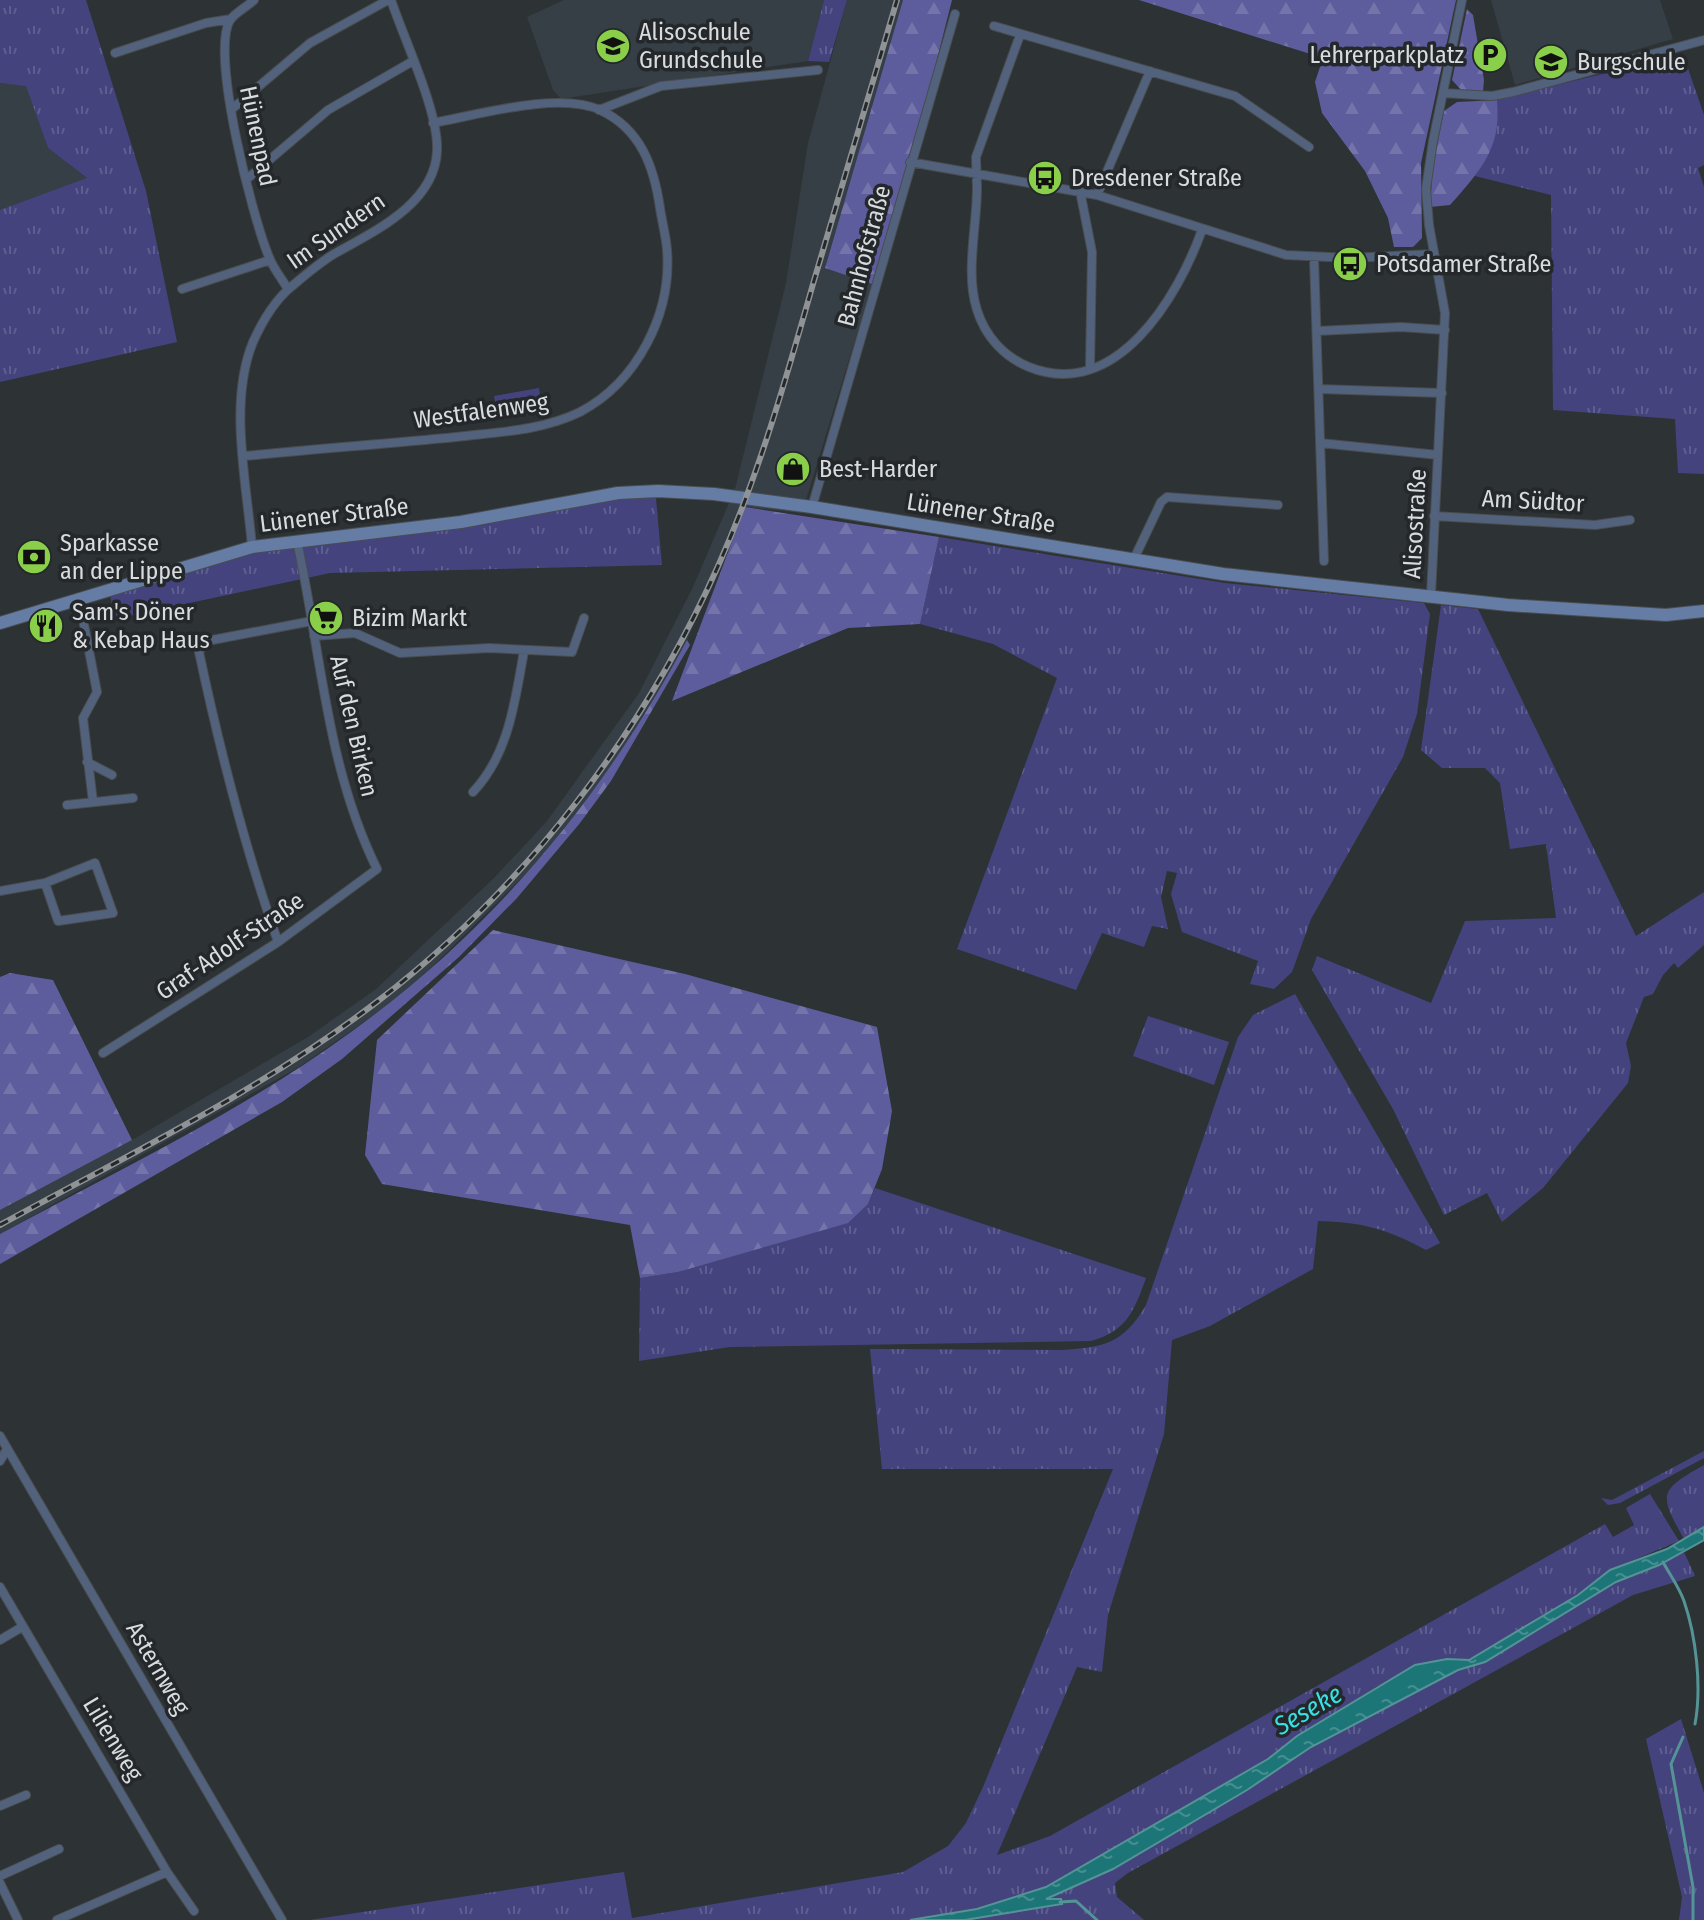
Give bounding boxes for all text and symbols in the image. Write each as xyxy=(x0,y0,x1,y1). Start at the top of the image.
place label: Alisoschule Grundschule xyxy=(639,18,763,74)
school or university icon: Alisoschule Grundschule xyxy=(594,27,632,65)
parking icon: Lehrerparkplatz xyxy=(1471,36,1509,74)
place label: Lehrerparkplatz xyxy=(1310,41,1464,69)
school or university icon: Burgschule xyxy=(1532,43,1570,81)
place label: Burgschule xyxy=(1577,48,1686,76)
street label: Hünenpad xyxy=(234,83,282,189)
bus stop icon: Dresdener Straße xyxy=(1026,159,1064,197)
place label: Dresdener Straße xyxy=(1071,164,1242,192)
street label: Bahnhofstraße xyxy=(832,182,896,330)
street label: Im Sundern xyxy=(282,187,390,275)
bus stop icon: Potsdamer Straße xyxy=(1331,245,1369,283)
place label: Potsdamer Straße xyxy=(1376,250,1551,278)
street label: Westfalenweg xyxy=(412,388,551,434)
shop icon: Best-Harder xyxy=(774,450,812,488)
place label: Best-Harder xyxy=(819,455,938,483)
street label: Alisostraße xyxy=(1398,468,1432,580)
street label: Am Südtor xyxy=(1481,484,1586,518)
street label: Lünener Straße xyxy=(905,487,1057,539)
street label: Lünener Straße xyxy=(258,492,410,538)
place label: Sparkasse an der Lippe xyxy=(60,529,183,585)
bank icon: Sparkasse an der Lippe xyxy=(15,538,53,576)
place label: Sam's Döner & Kebap Haus xyxy=(72,598,210,654)
supermarket icon: Bizim Markt xyxy=(307,599,345,637)
place label: Bizim Markt xyxy=(352,604,467,632)
restaurant icon: Sam's Döner & Kebap Haus xyxy=(27,607,65,645)
street label: Auf den Birken xyxy=(324,653,384,799)
street label: Graf-Adolf-Straße xyxy=(151,886,309,1006)
street label: Asternweg xyxy=(120,1617,196,1720)
water label: Seseke xyxy=(1268,1678,1348,1742)
street label: Lilienweg xyxy=(77,1692,149,1786)

